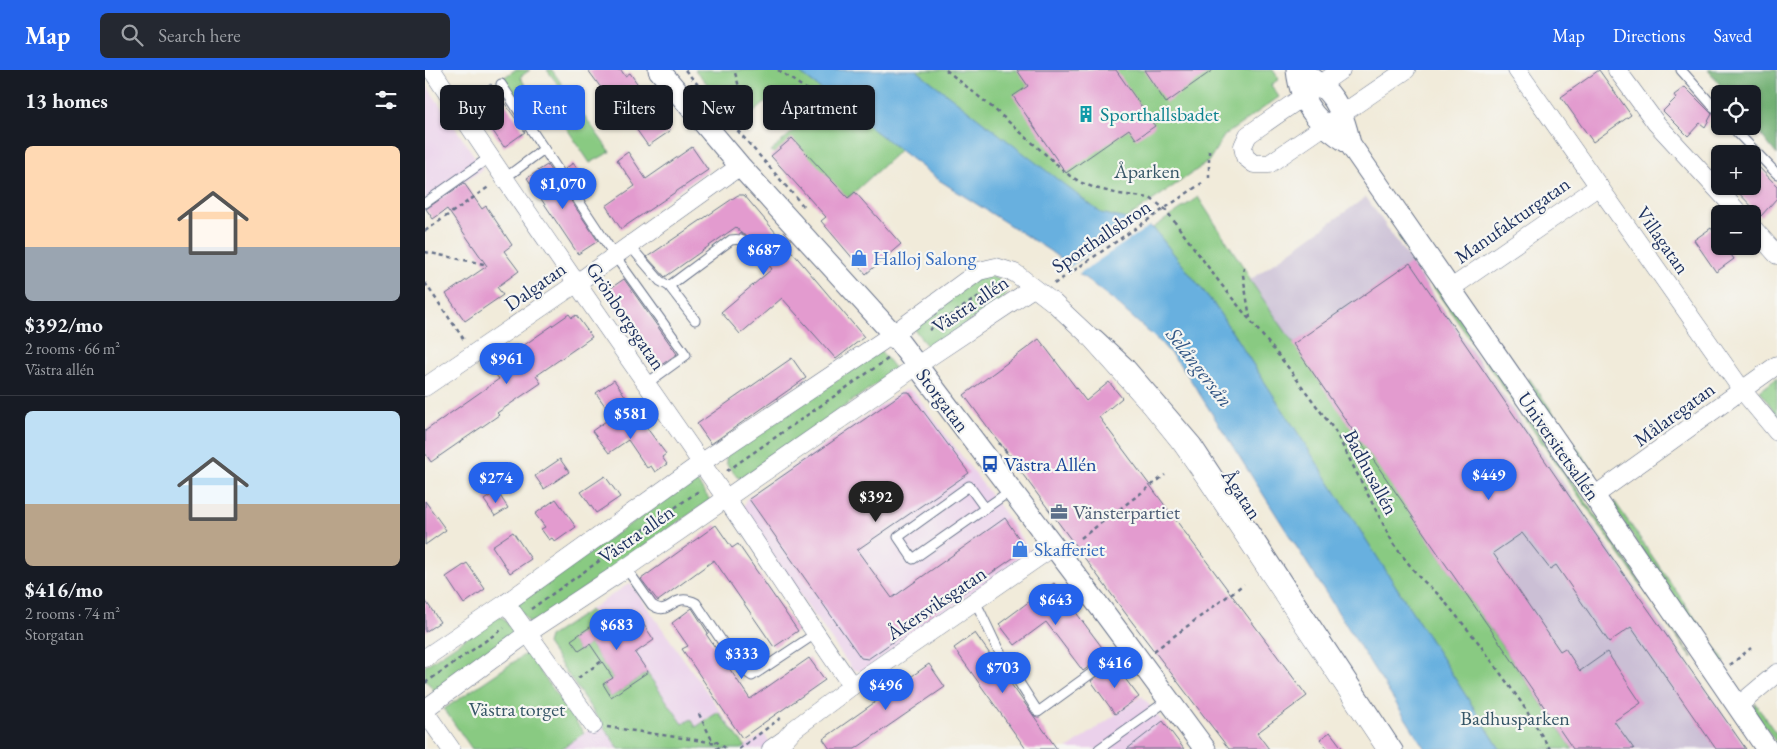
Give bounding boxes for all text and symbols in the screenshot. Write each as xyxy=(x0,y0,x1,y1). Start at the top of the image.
search box xyxy=(100,13,450,58)
text: Map xyxy=(25,20,70,51)
icon: search xyxy=(118,21,146,49)
text: Search here xyxy=(158,23,241,48)
text: Map xyxy=(1553,24,1585,47)
text: Directions xyxy=(1613,24,1685,47)
text: Saved xyxy=(1713,24,1752,47)
chip: Buy xyxy=(440,85,504,130)
chip: Rent xyxy=(514,85,585,130)
chip: Filters xyxy=(595,85,673,130)
chip: New xyxy=(683,85,753,130)
chip: Apartment xyxy=(763,85,875,130)
map controls xyxy=(1711,85,1761,255)
button: locate xyxy=(1711,85,1761,135)
icon: filters xyxy=(372,86,400,114)
text: 13 homes xyxy=(25,87,108,114)
place label: Sporthallsbadet xyxy=(1100,101,1220,127)
building icon: Sporthallsbadet xyxy=(1076,104,1096,124)
button: + xyxy=(1711,145,1761,195)
park label: Åparken xyxy=(1113,158,1181,184)
pin: $1,070 xyxy=(522,168,604,210)
street label: Manufakturgatan xyxy=(1449,170,1575,269)
text: $1,070 xyxy=(540,173,586,194)
icon: home xyxy=(168,178,258,268)
street label: Sporthallsbron xyxy=(1046,193,1156,279)
street label: Villagatan xyxy=(1630,201,1696,279)
button: − xyxy=(1711,205,1761,255)
pin: $687 xyxy=(734,234,794,276)
text: $687 xyxy=(748,239,780,260)
place label: Halloj Salong xyxy=(873,245,977,271)
shop icon: Halloj Salong xyxy=(849,248,869,268)
street label: Dalgatan xyxy=(499,255,571,317)
street label: Grönborgsgatan xyxy=(580,257,672,376)
street label: Västra allén xyxy=(927,269,1014,339)
text: $392/mo xyxy=(25,311,103,338)
water label: Selångersån xyxy=(1160,321,1240,412)
text: 2 rooms · 66 m² xyxy=(25,338,120,359)
pin: $961 xyxy=(477,342,537,385)
text: $961 xyxy=(491,348,523,369)
text: Västra allén xyxy=(25,359,94,380)
street label: Storgatan xyxy=(910,363,976,438)
street label: Målaregatan xyxy=(1628,375,1720,452)
street label: Universitetsallén xyxy=(1512,386,1606,506)
pin: $581 xyxy=(601,398,661,440)
text: $581 xyxy=(615,403,647,424)
street label: Badhusallén xyxy=(1338,425,1405,520)
icon: home xyxy=(168,444,258,534)
place label: Västra Allén xyxy=(1004,451,1097,477)
bus stop icon: Västra Allén xyxy=(980,454,1000,474)
pin: $449 xyxy=(1459,458,1519,501)
pin: $274 xyxy=(466,462,526,504)
street label: Ågatan xyxy=(1215,463,1268,525)
text: $449 xyxy=(1473,464,1505,485)
text: $274 xyxy=(480,467,512,488)
pin: $392 xyxy=(846,480,906,523)
text: $392 xyxy=(860,486,892,507)
street label: Västra allén xyxy=(593,498,679,570)
place label: Vänsterpartiet xyxy=(1073,499,1181,525)
office icon: Vänsterpartiet xyxy=(1049,502,1069,522)
place label: Skafferiet xyxy=(1034,536,1106,562)
shop icon: Skafferiet xyxy=(1010,539,1030,559)
street label: Åkersviksgatan xyxy=(880,560,991,647)
text: $416/mo xyxy=(25,576,103,603)
pin: $643 xyxy=(1026,584,1086,626)
text: $643 xyxy=(1040,589,1072,610)
text: 2 rooms · 74 m² xyxy=(25,603,120,624)
pin: $683 xyxy=(587,608,647,651)
text: $683 xyxy=(601,614,633,635)
text: Storgatan xyxy=(25,624,84,645)
pin: $333 xyxy=(712,638,772,680)
text: $333 xyxy=(726,643,758,664)
pin: $416 xyxy=(1085,646,1145,689)
pin: $703 xyxy=(973,652,1033,694)
text: $416 xyxy=(1099,652,1131,673)
text: $703 xyxy=(987,657,1019,678)
pin: $496 xyxy=(856,668,916,711)
text: $496 xyxy=(870,674,902,695)
park label: Västra torget xyxy=(469,696,566,722)
park label: Badhusparken xyxy=(1460,705,1570,731)

